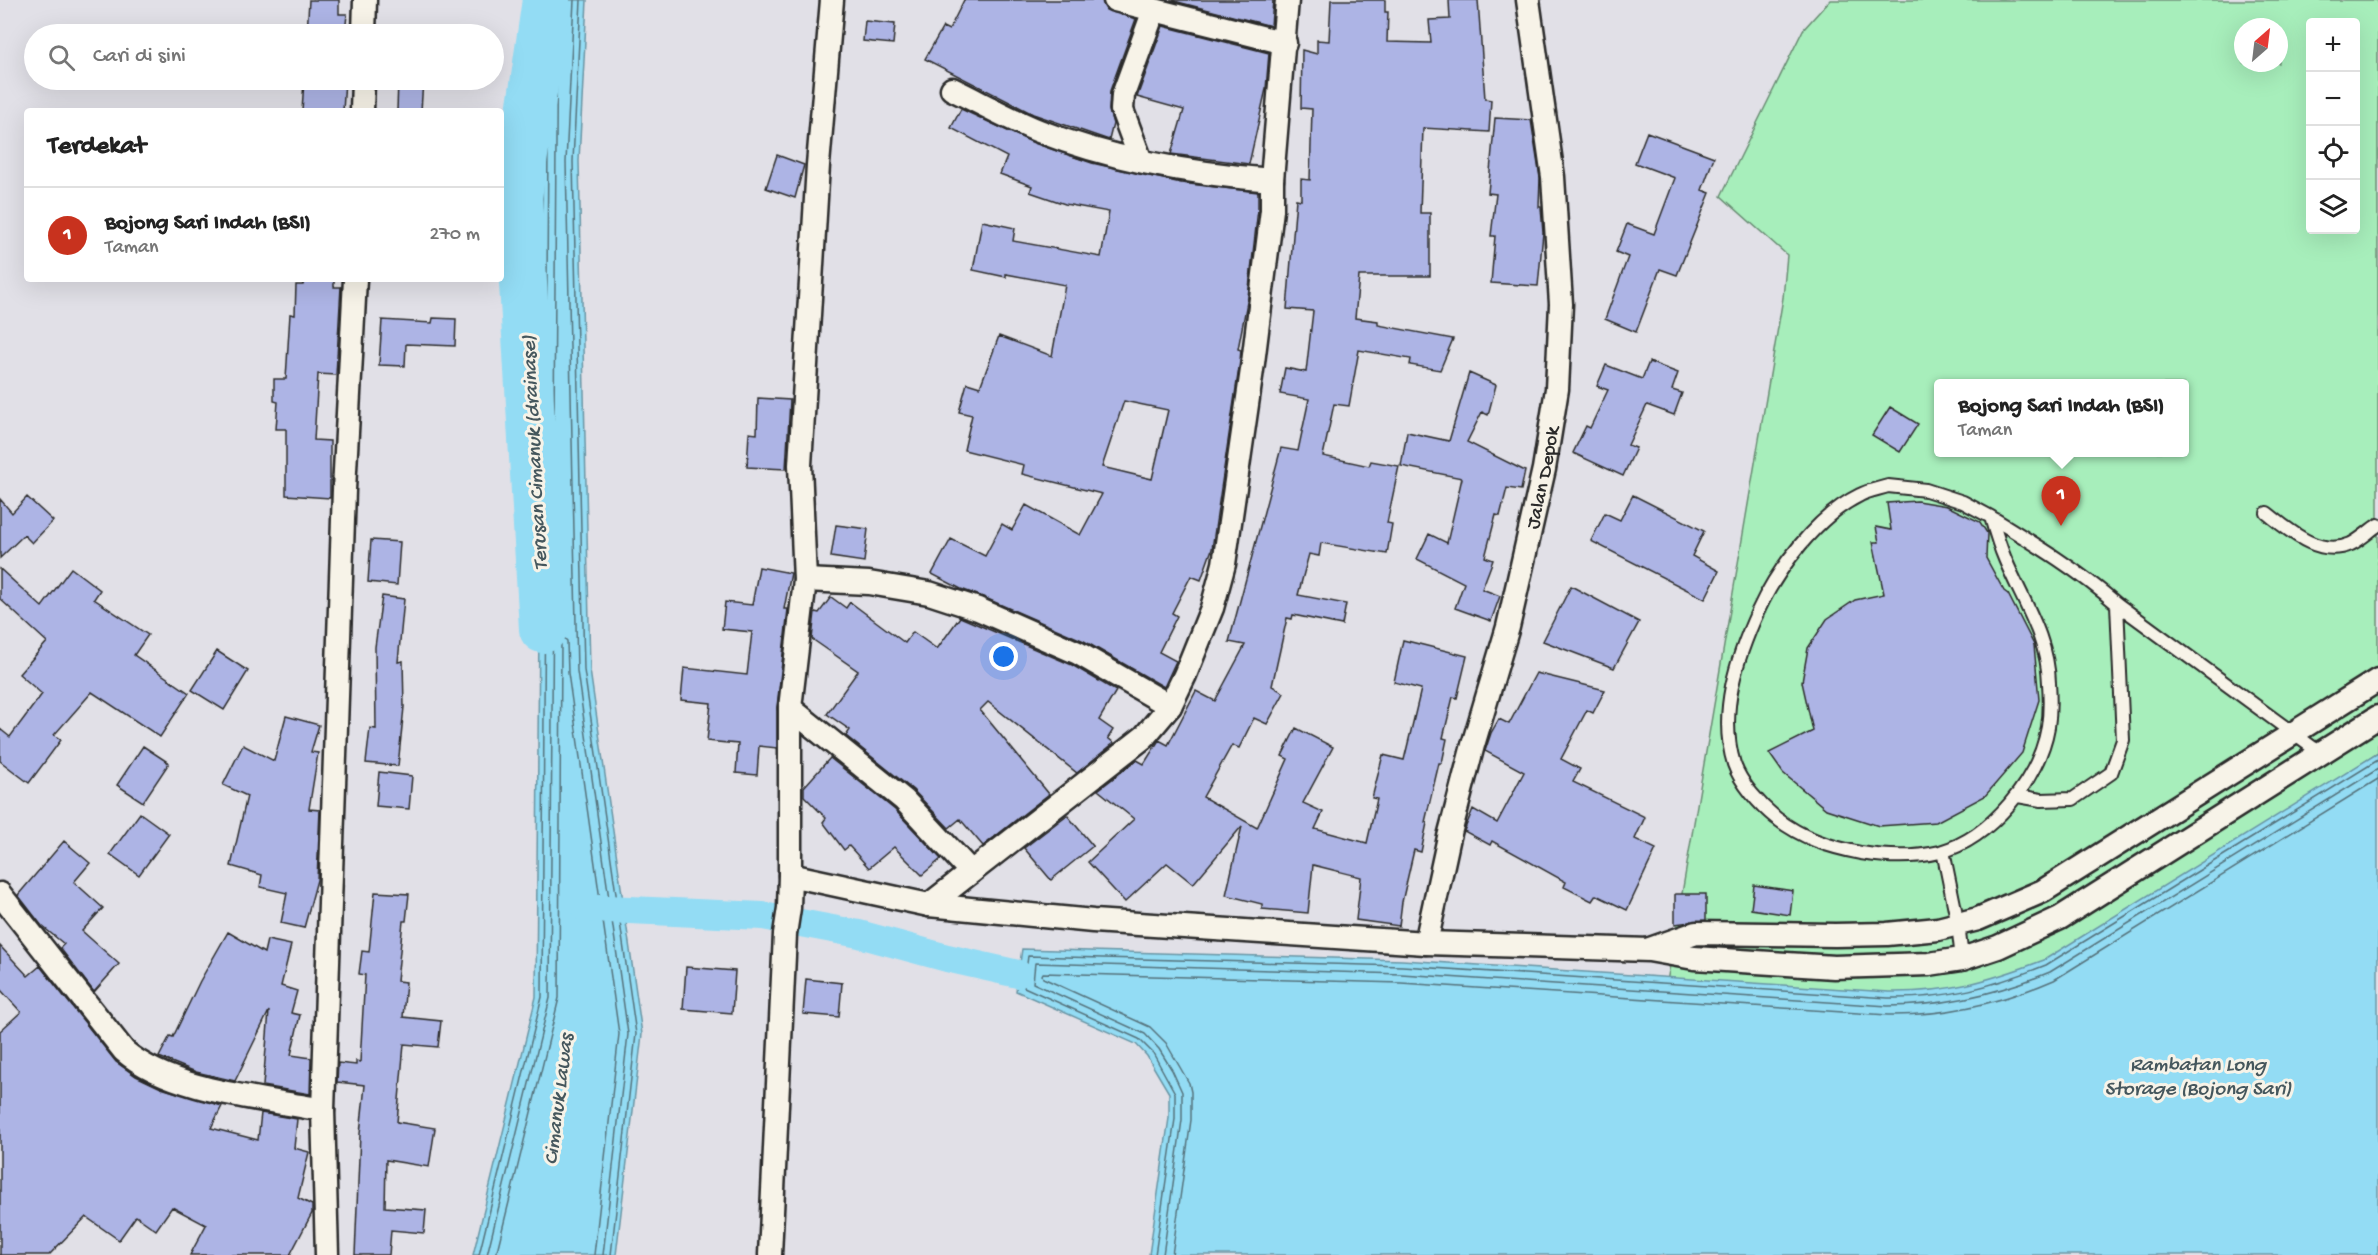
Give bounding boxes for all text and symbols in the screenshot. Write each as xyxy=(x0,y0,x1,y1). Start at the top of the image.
north arrow xyxy=(2234,18,2288,72)
map controls xyxy=(2306,18,2360,234)
button: + xyxy=(2306,18,2360,72)
search box xyxy=(24,24,504,90)
icon: search xyxy=(45,41,78,74)
text: Cari di sini xyxy=(93,44,186,70)
button: − xyxy=(2306,72,2360,126)
button: locate xyxy=(2306,126,2360,180)
text: Terdekat xyxy=(48,132,146,163)
button: layers xyxy=(2306,180,2360,234)
text: Bojong Sari Indah (BSI) xyxy=(105,211,311,237)
text: 1 xyxy=(63,224,72,247)
text: 270 m xyxy=(430,224,480,247)
text: Taman xyxy=(105,237,159,260)
water label: Terusan Cimanuk (drainase) xyxy=(518,335,555,571)
popup xyxy=(1934,379,2189,457)
text: Bojong Sari Indah (BSI) xyxy=(1959,394,2164,420)
text: Taman xyxy=(1959,420,2012,443)
street label: Jalan Depok xyxy=(1523,423,1566,532)
pin: 1 xyxy=(2042,476,2080,526)
your location xyxy=(989,642,1018,671)
water label: Cimanuk Lawas xyxy=(540,1030,581,1166)
water label: Rambatan Long Storage (Bojong Sari) xyxy=(2105,1054,2291,1103)

